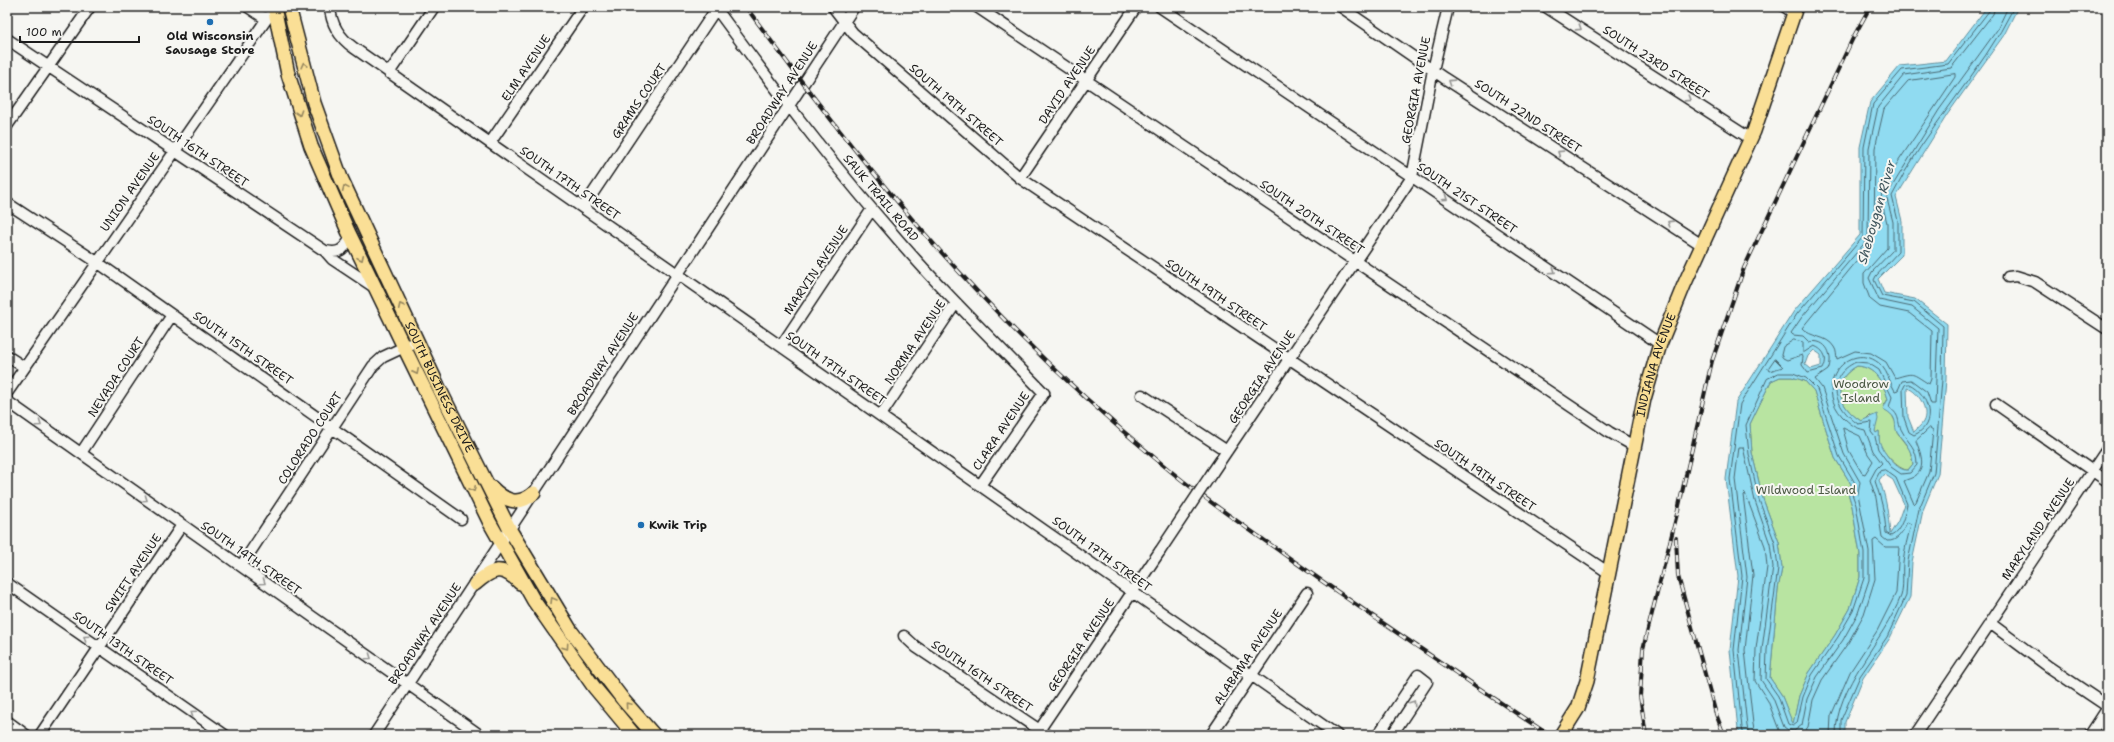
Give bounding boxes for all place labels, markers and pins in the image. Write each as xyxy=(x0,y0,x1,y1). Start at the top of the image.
marker: Old Wisconsin Sausage Store xyxy=(205,17,215,27)
place label: Old Wisconsin Sausage Store xyxy=(165,28,255,58)
place label: Kwik Trip xyxy=(649,517,707,533)
marker: Kwik Trip xyxy=(636,520,646,530)

